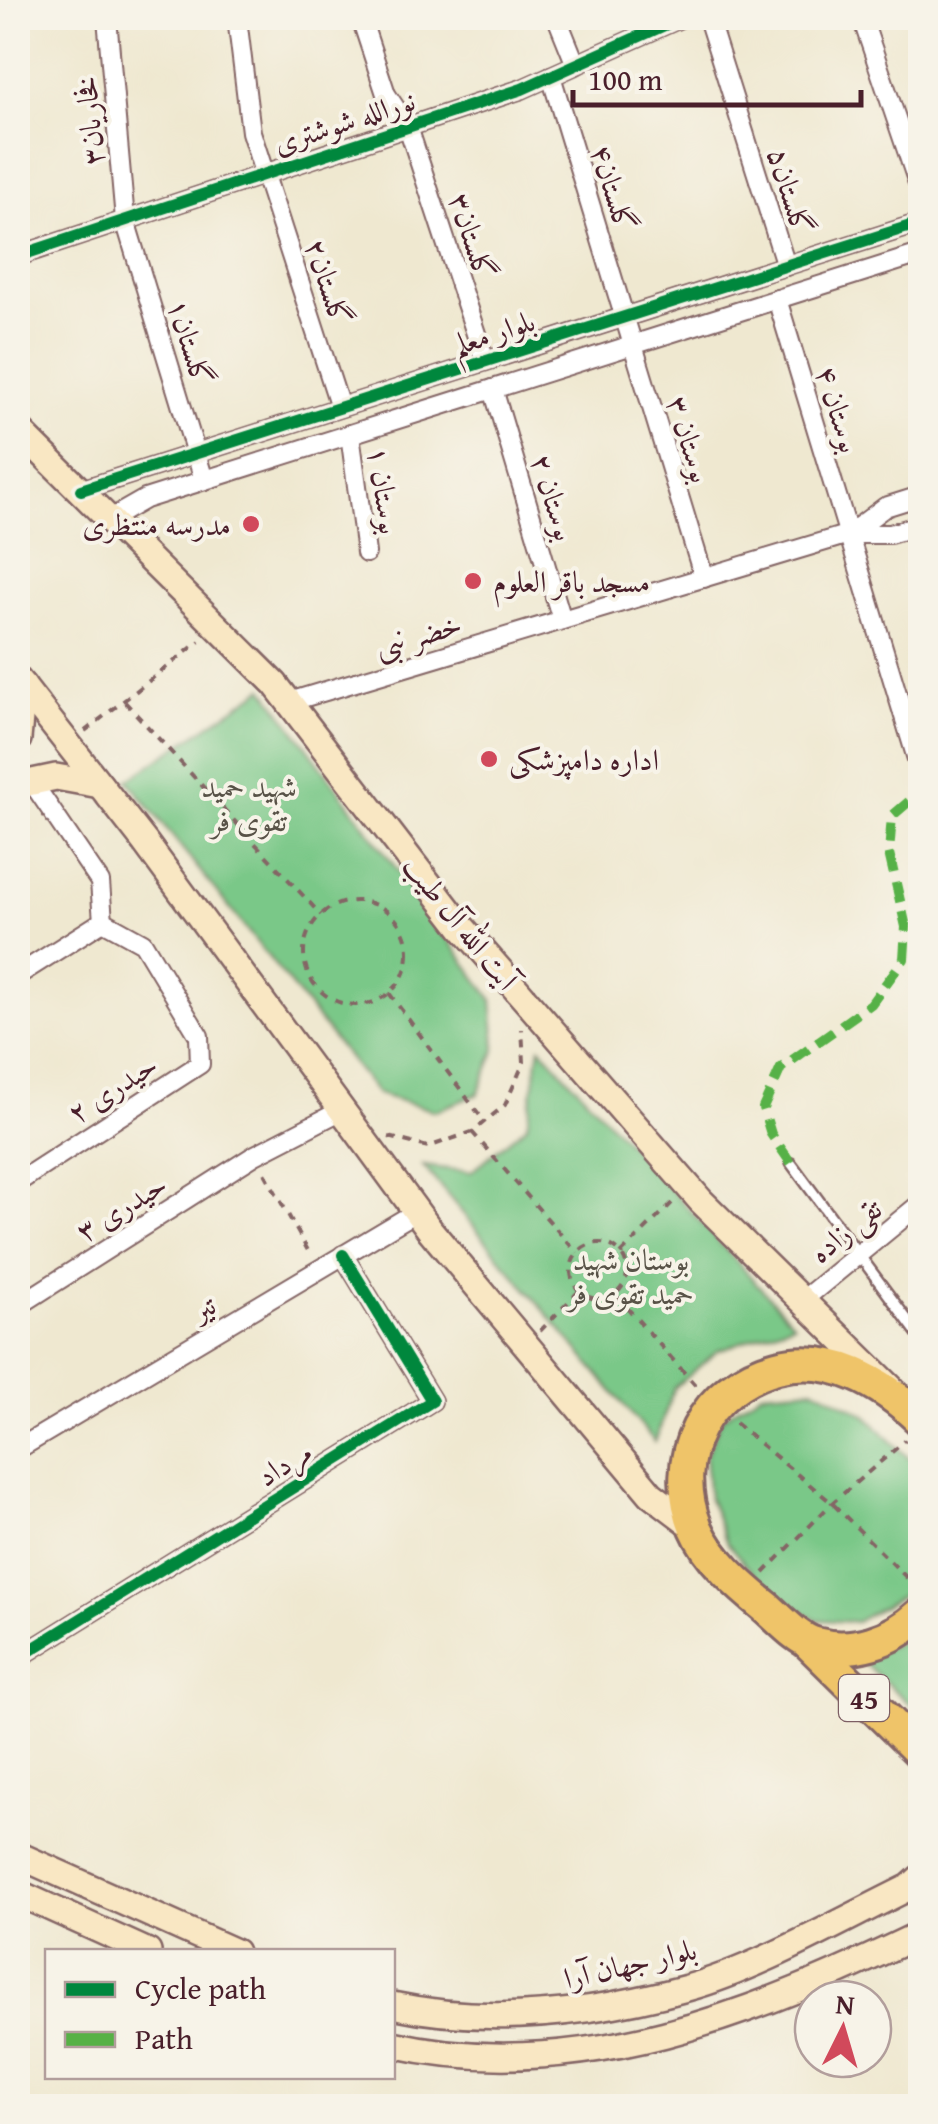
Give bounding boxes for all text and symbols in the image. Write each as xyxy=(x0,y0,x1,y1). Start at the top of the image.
scale bar xyxy=(573,45,860,107)
text: 100 m xyxy=(588,57,663,101)
street label: فخاریان۳ xyxy=(63,75,115,167)
street label: نورالله شوشتری xyxy=(267,77,421,165)
street label: گلستان۴ xyxy=(580,139,648,237)
street label: گلستان۵ xyxy=(757,142,825,240)
street label: گلستان۳ xyxy=(438,187,508,285)
street label: گلستان۲ xyxy=(294,233,364,331)
street label: گلستان۱ xyxy=(157,293,225,391)
street label: بلوار معلم xyxy=(446,298,543,375)
street label: بوستان ۴ xyxy=(805,360,873,458)
street label: بوستان ۳ xyxy=(656,390,724,488)
street label: بوستان ۱ xyxy=(357,443,413,537)
street label: بوستان ۲ xyxy=(520,448,588,546)
place label: مدرسه منتظری xyxy=(82,502,231,546)
marker: مدرسه منتظری xyxy=(240,513,262,535)
place label: مسجد باقر العلوم xyxy=(493,559,650,608)
marker: مسجد باقر العلوم xyxy=(462,570,484,592)
street label: خضر نبی xyxy=(369,601,467,670)
place label: اداره دامپزشکی xyxy=(509,737,659,781)
marker: اداره دامپزشکی xyxy=(478,748,500,770)
park label: شهید حمید تقوی فر xyxy=(201,764,297,842)
street label: آیت الله آل طیب xyxy=(393,845,531,1002)
street label: حیدری ۲ xyxy=(58,1042,166,1134)
street label: حیدری ۳ xyxy=(67,1162,175,1252)
street label: تقی زاده xyxy=(799,1187,892,1274)
park label: بوستان شهید حمید تقوی فر xyxy=(565,1237,694,1315)
street label: تیر xyxy=(180,1282,224,1333)
street label: مرداد xyxy=(248,1429,320,1497)
road number: 45 xyxy=(839,1675,889,1721)
street label: بلوار جهان آرا xyxy=(559,1926,701,2000)
legend xyxy=(45,1949,395,2079)
text: Cycle path xyxy=(135,1966,266,2010)
north arrow xyxy=(793,1979,893,2079)
text: N xyxy=(834,1982,857,2025)
text: Path xyxy=(135,2016,193,2060)

